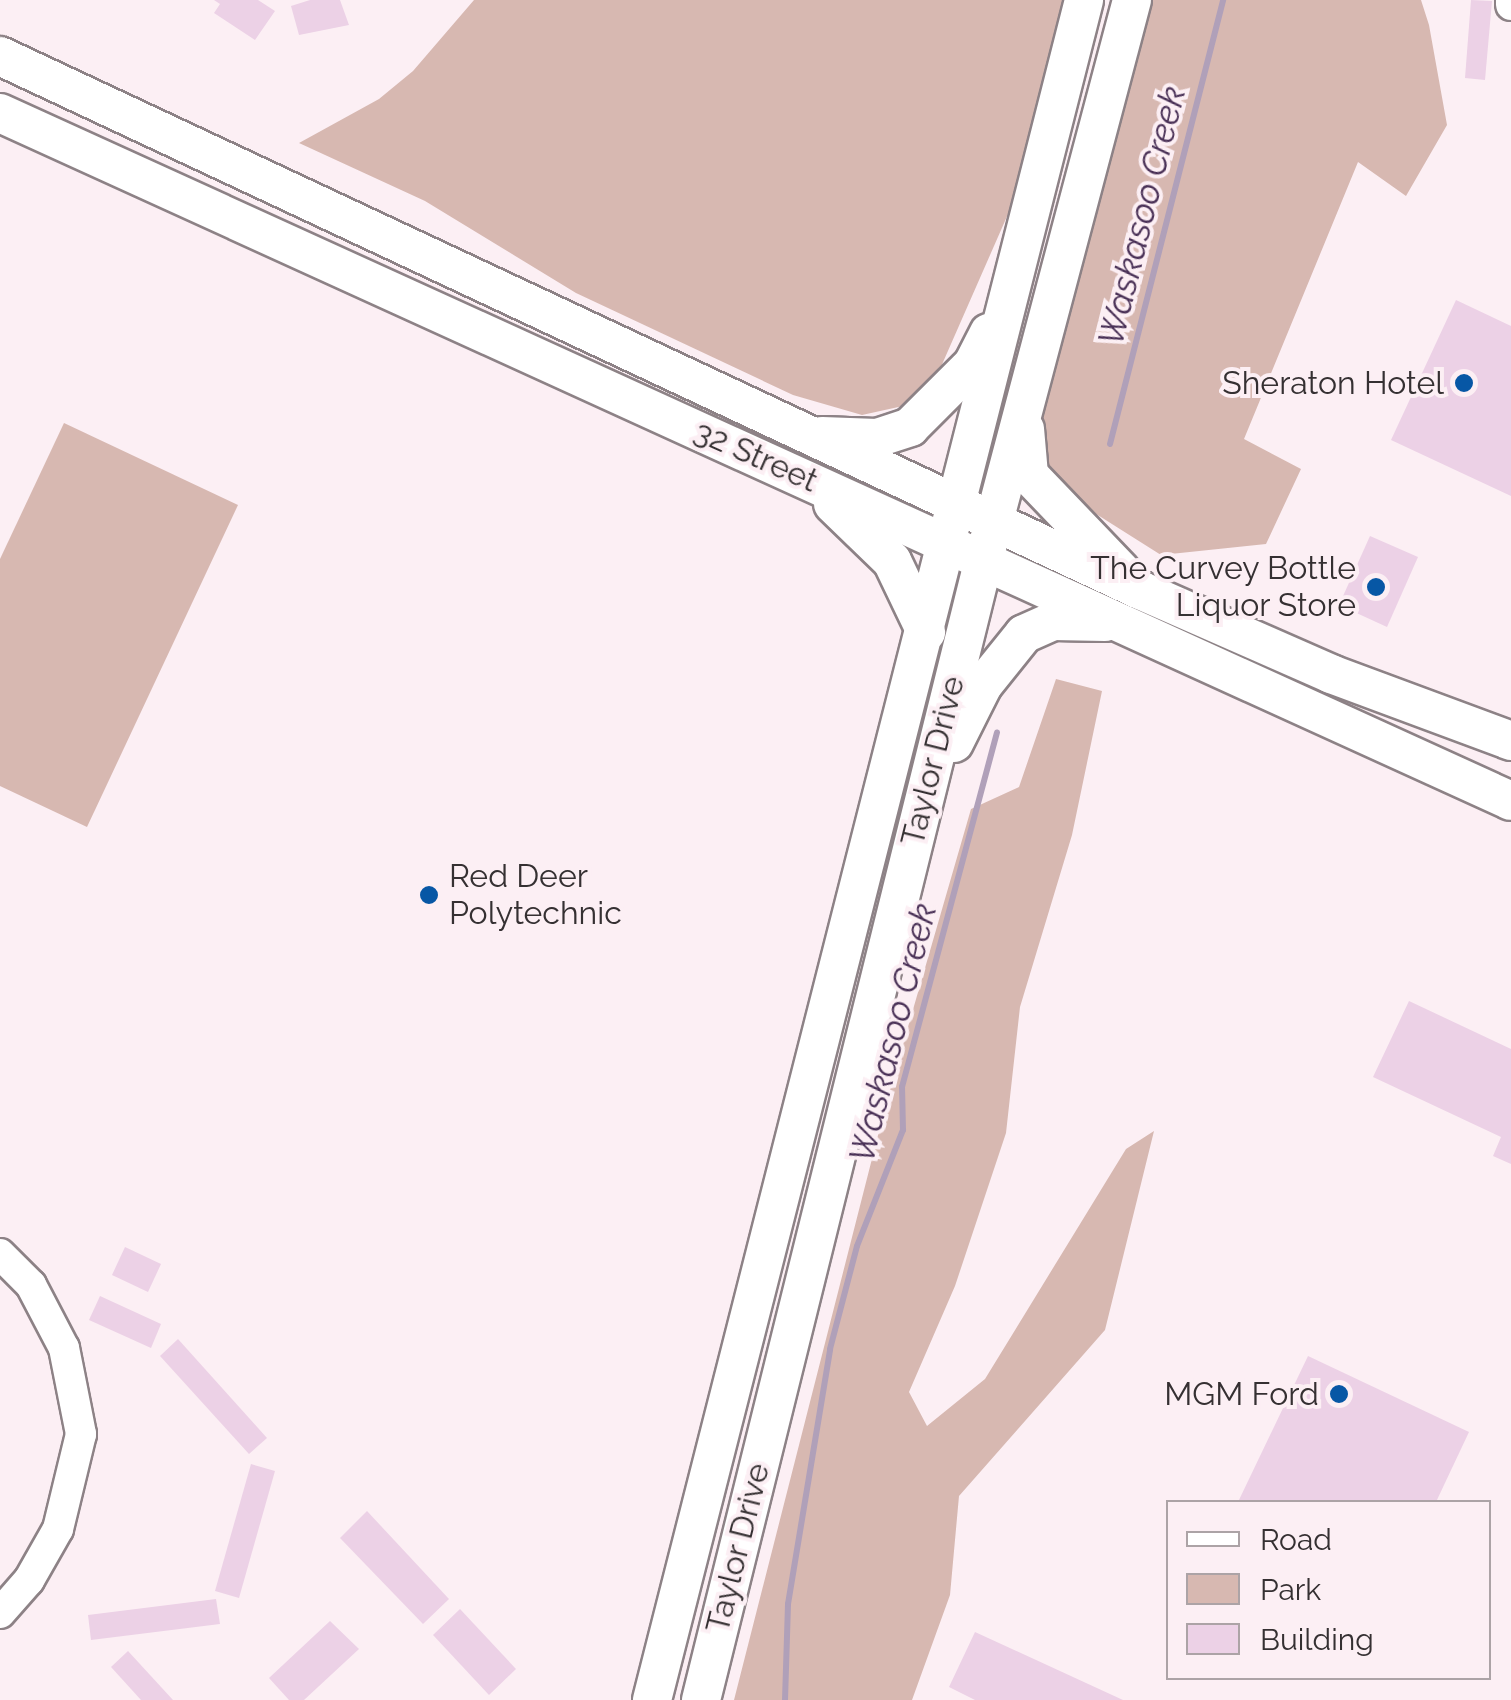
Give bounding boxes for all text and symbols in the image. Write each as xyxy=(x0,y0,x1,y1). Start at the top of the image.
water label: Waskasoo Creek xyxy=(1090,82,1194,350)
place label: Sheraton Hotel xyxy=(1222,364,1444,402)
marker: Sheraton Hotel xyxy=(1453,372,1475,394)
street label: 32 Street xyxy=(689,412,823,500)
place label: The Curvey Bottle Liquor Store xyxy=(1089,550,1356,625)
marker: The Curvey Bottle Liquor Store xyxy=(1365,576,1387,598)
street label: Taylor Drive xyxy=(893,672,973,850)
place label: Red Deer Polytechnic xyxy=(449,858,622,933)
marker: Red Deer Polytechnic xyxy=(418,884,440,906)
water label: Waskasoo Creek xyxy=(841,899,945,1167)
place label: MGM Ford xyxy=(1164,1375,1319,1413)
marker: MGM Ford xyxy=(1328,1383,1350,1405)
street label: Taylor Drive xyxy=(698,1459,778,1637)
legend xyxy=(1166,1500,1491,1680)
text: Road xyxy=(1260,1522,1332,1557)
text: Park xyxy=(1260,1572,1321,1607)
text: Building xyxy=(1260,1622,1374,1657)

